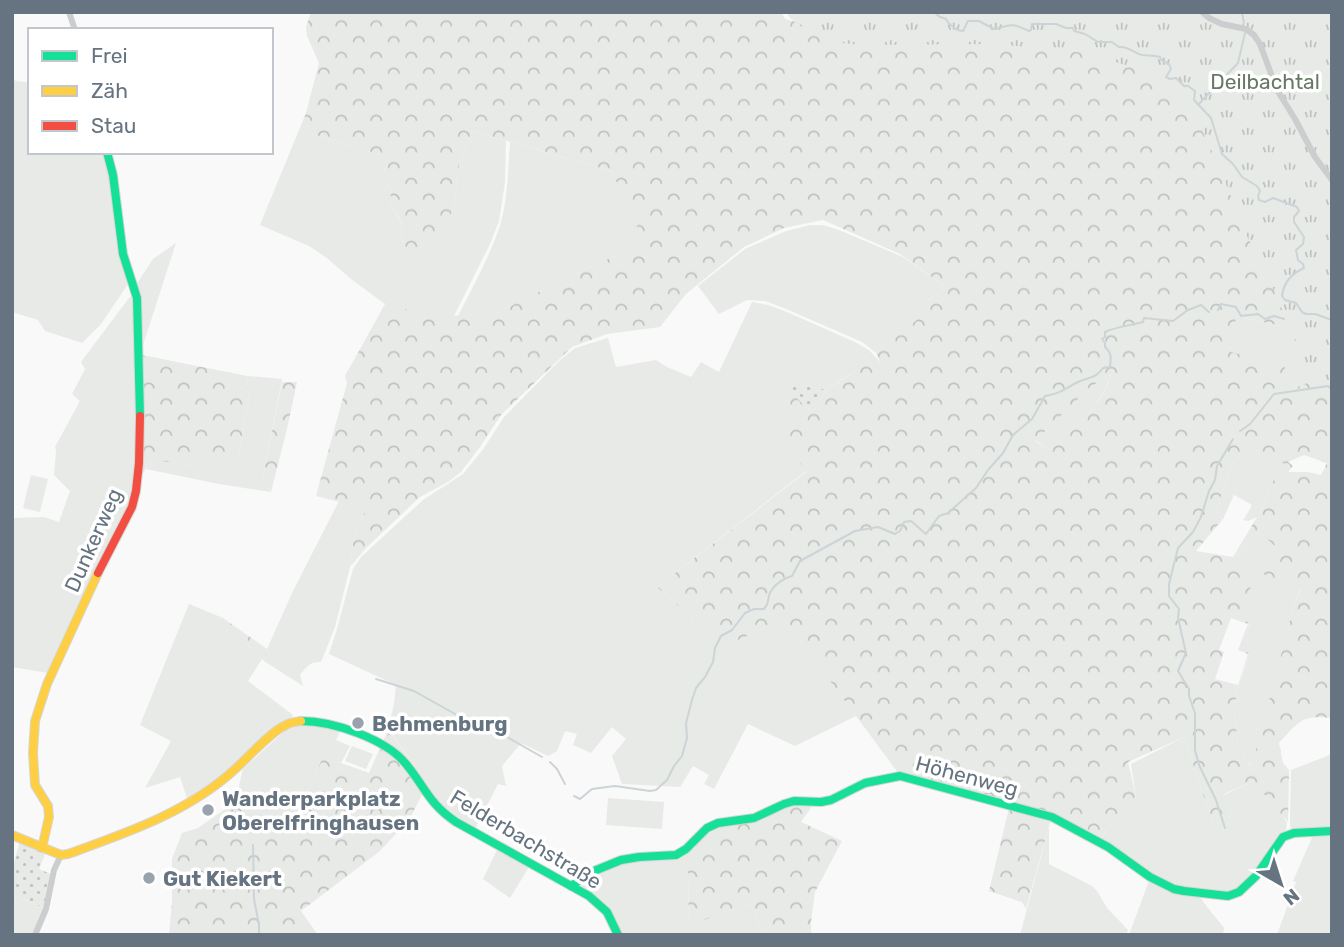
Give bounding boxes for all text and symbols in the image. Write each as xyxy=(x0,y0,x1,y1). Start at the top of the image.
legend xyxy=(28,28,273,154)
text: Frei xyxy=(91,43,128,68)
park label: Deilbachtal xyxy=(1210,69,1320,94)
text: Zäh xyxy=(91,78,128,103)
text: Stau xyxy=(91,113,137,138)
street label: Dunkerweg xyxy=(59,484,127,596)
place label: Behmenburg xyxy=(372,711,508,736)
marker: Behmenburg xyxy=(350,715,366,731)
street label: Höhenweg xyxy=(913,750,1021,802)
street label: Felderbachstraße xyxy=(446,784,606,894)
place label: Wanderparkplatz Oberelfringhausen xyxy=(222,786,419,835)
marker: Wanderparkplatz Oberelfringhausen xyxy=(200,802,216,818)
north arrow xyxy=(1246,849,1316,919)
place label: Gut Kiekert xyxy=(163,866,282,891)
marker: Gut Kiekert xyxy=(141,870,157,886)
text: N xyxy=(1279,884,1304,910)

